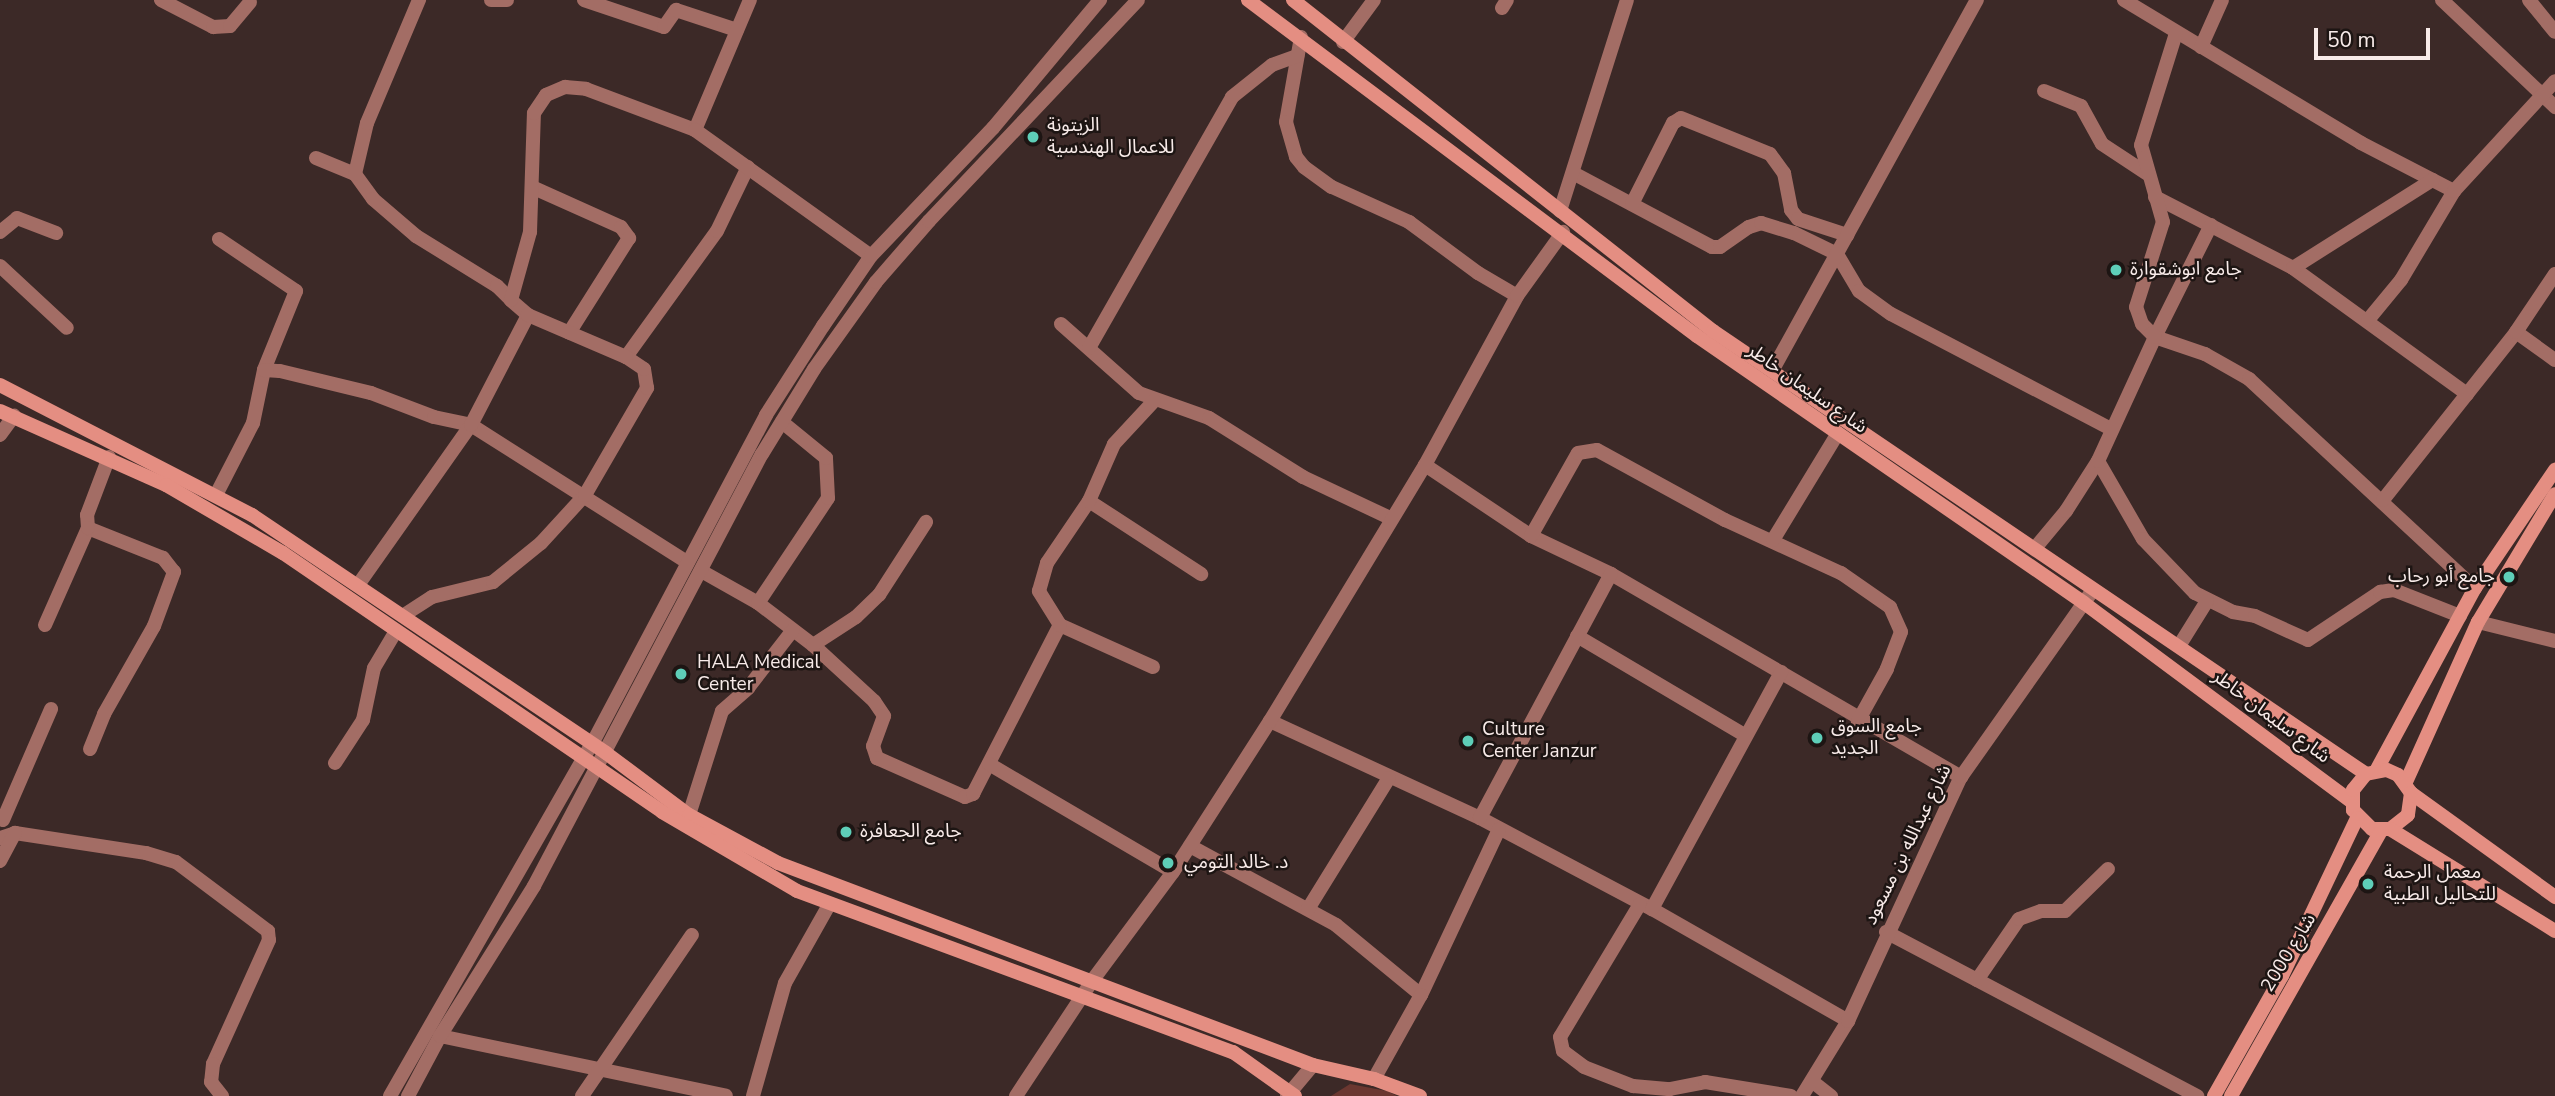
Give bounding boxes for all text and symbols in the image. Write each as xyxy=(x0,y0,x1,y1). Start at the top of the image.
scale bar xyxy=(2317,14,2432,58)
text: 50 m xyxy=(2327,26,2376,54)
place label: الزيتونة للاعمال الهندسية xyxy=(1047,115,1174,159)
marker: الزيتونة للاعمال الهندسية xyxy=(1025,129,1041,145)
place label: جامع ابوشقوارة xyxy=(2130,259,2242,281)
marker: جامع ابوشقوارة xyxy=(2108,262,2124,278)
street label: شارع سليمان خاطر xyxy=(1743,339,1871,439)
place label: جامع أبو رحاب xyxy=(2388,566,2495,588)
marker: جامع أبو رحاب xyxy=(2501,569,2517,585)
place label: HALA Medical Center xyxy=(697,652,820,696)
marker: HALA Medical Center xyxy=(671,664,691,684)
street label: شارع سليمان خاطر xyxy=(2208,665,2334,769)
place label: جامع السوق الجديد xyxy=(1831,716,1922,760)
place label: Culture Center Janzur xyxy=(1482,719,1597,763)
marker: جامع السوق الجديد xyxy=(1809,730,1825,746)
marker: Culture Center Janzur xyxy=(1460,733,1476,749)
street label: شارع عبدالله بن مسعود xyxy=(1859,761,1957,929)
place label: جامع الجعافرة xyxy=(860,821,962,843)
marker: جامع الجعافرة xyxy=(838,824,854,840)
place label: د. خالد التومي xyxy=(1184,852,1288,874)
marker: د. خالد التومي xyxy=(1158,853,1178,873)
place label: معمل الرحمة للتحاليل الطبية xyxy=(2384,862,2496,906)
marker: معمل الرحمة للتحاليل الطبية xyxy=(2358,874,2378,894)
street label: شارع 2000 xyxy=(2257,910,2321,996)

